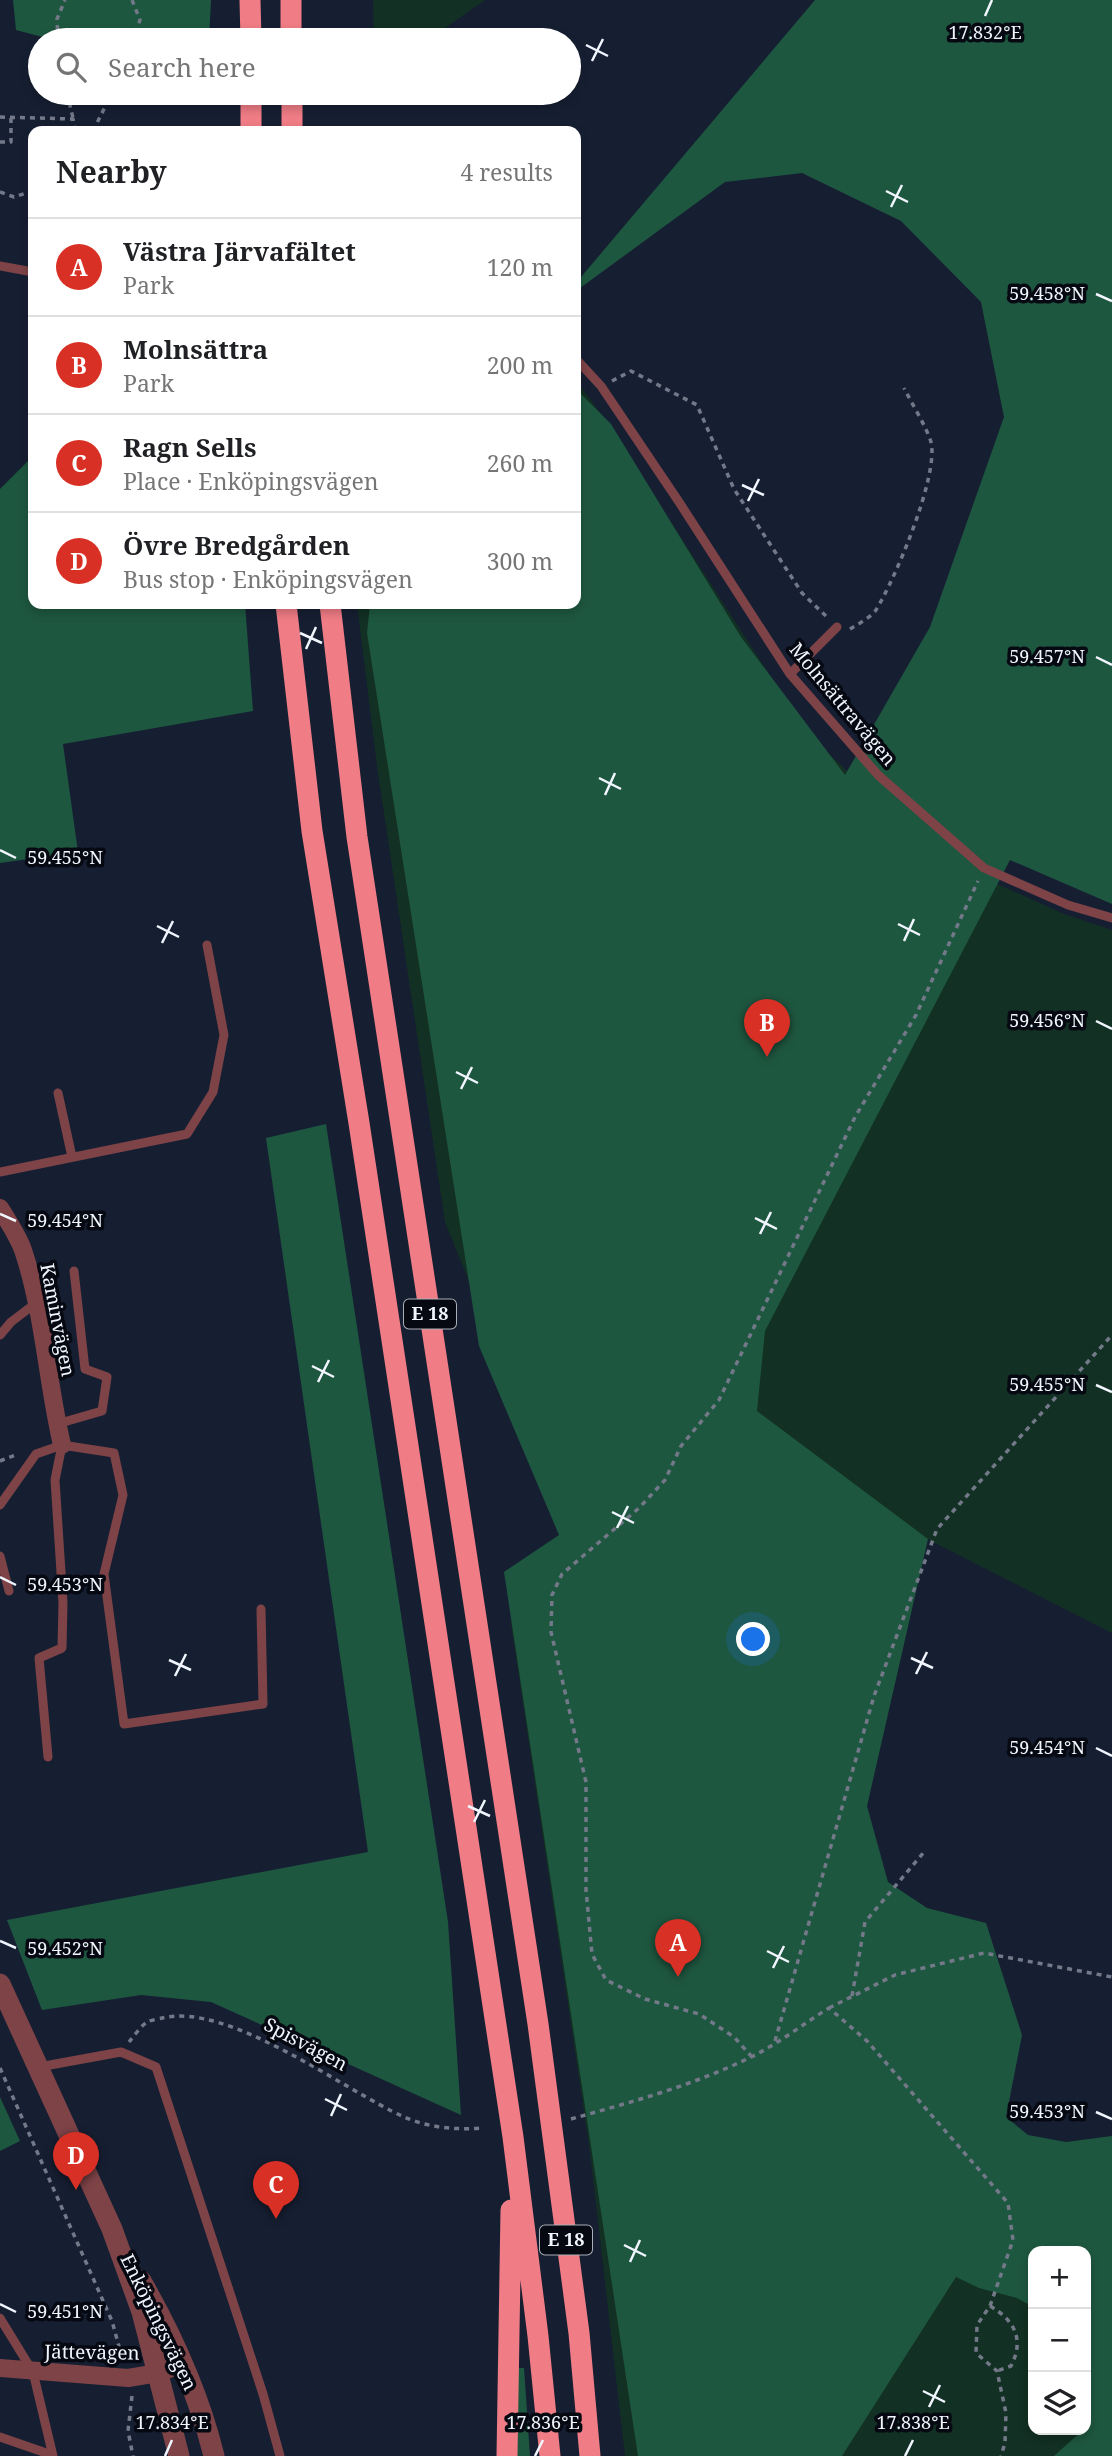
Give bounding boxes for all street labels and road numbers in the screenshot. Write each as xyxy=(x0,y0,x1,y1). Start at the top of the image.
street label: Molnsättravägen xyxy=(784,637,902,771)
street label: Kaminvägen xyxy=(34,1261,82,1379)
road number: E 18 xyxy=(404,1300,456,1329)
street label: Spisvägen xyxy=(260,2011,352,2077)
road number: E 18 xyxy=(540,2226,592,2254)
street label: Enköpingsvägen xyxy=(115,2249,203,2395)
street label: Jättevägen xyxy=(43,2338,140,2366)

